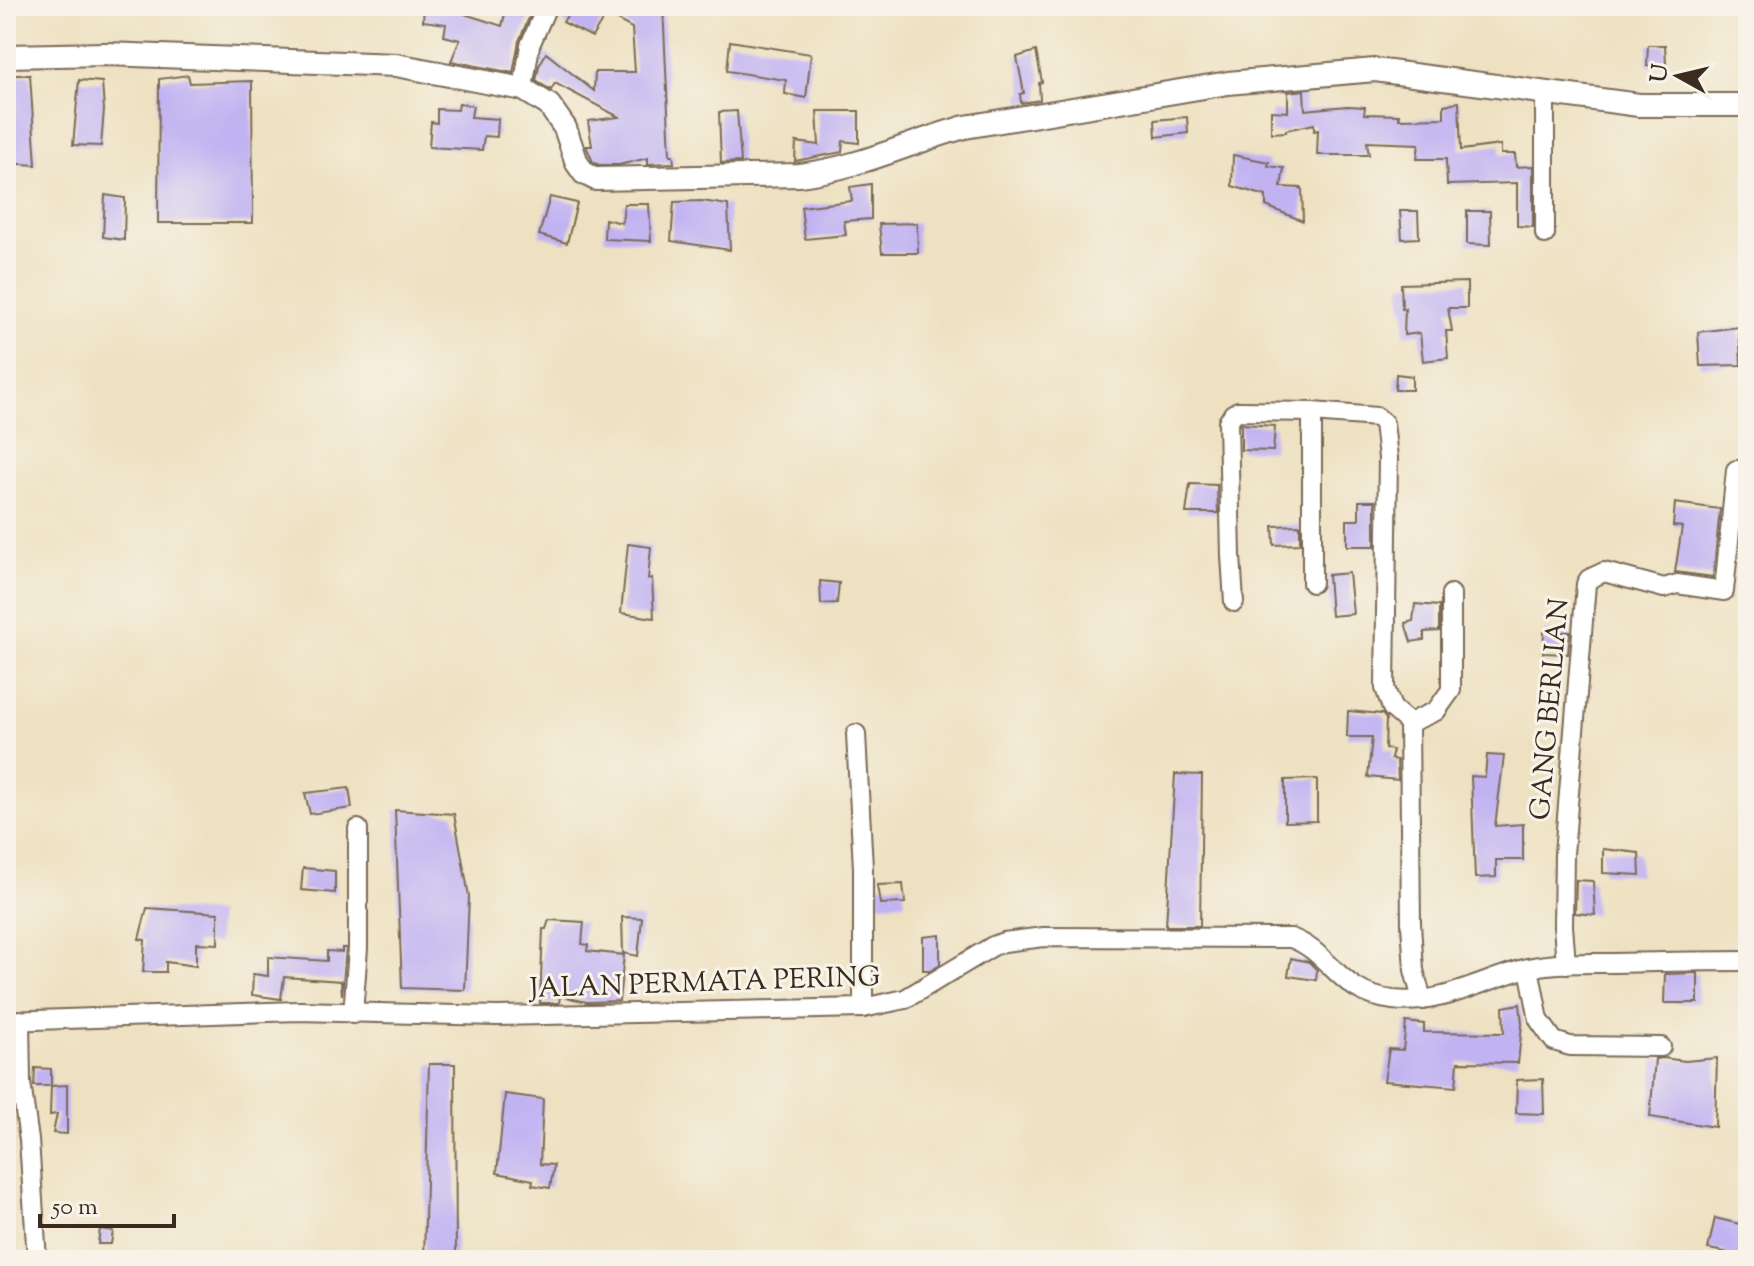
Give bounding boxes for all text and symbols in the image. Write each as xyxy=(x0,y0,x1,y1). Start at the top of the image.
north arrow xyxy=(1638,36,1718,116)
text: U xyxy=(1644,62,1678,85)
street label: GANG BERLIAN xyxy=(1521,597,1581,822)
street label: JALAN PERMATA PERING xyxy=(527,958,881,1010)
scale bar xyxy=(40,1178,174,1228)
text: 50 m xyxy=(50,1191,98,1225)

